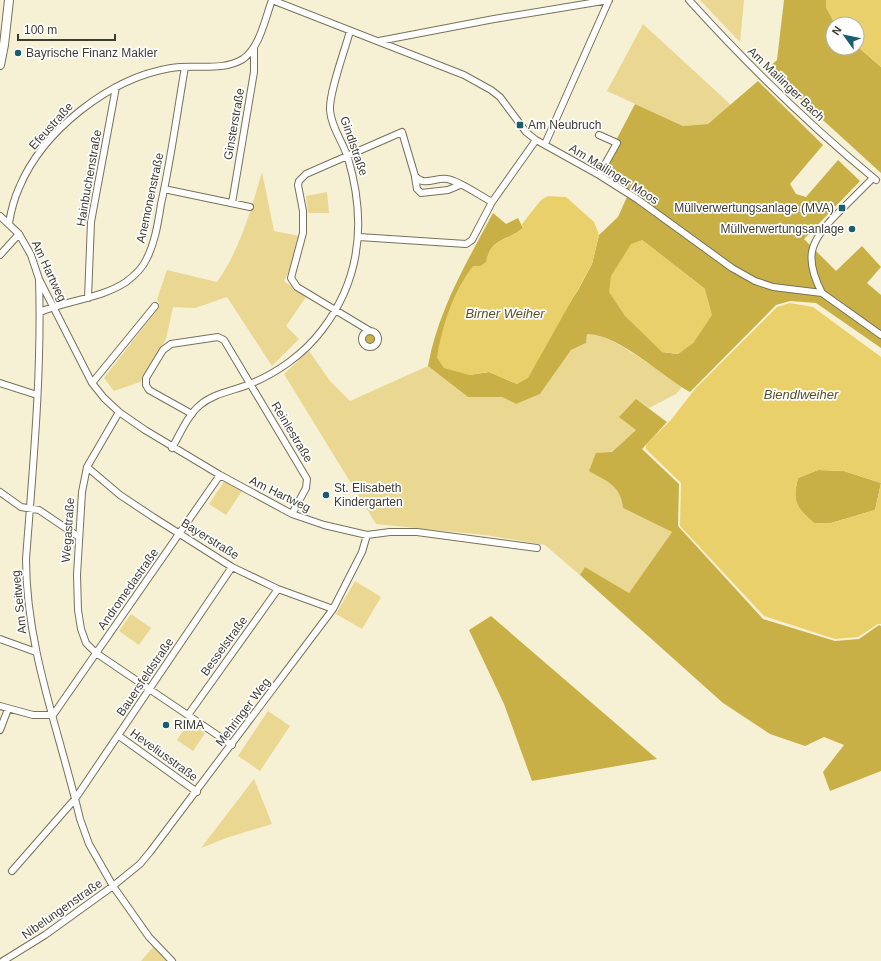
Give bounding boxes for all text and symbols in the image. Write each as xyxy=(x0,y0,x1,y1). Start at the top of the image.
scale bar xyxy=(18,16,115,42)
north arrow xyxy=(825,16,865,56)
text: 100 m xyxy=(24,23,57,37)
text: N xyxy=(829,24,844,37)
street label: Am Mailinger Bach xyxy=(745,44,827,124)
place label: Bayrische Finanz Makler xyxy=(26,46,157,60)
marker: Bayrische Finanz Makler xyxy=(13,48,23,58)
street label: Ginsterstraße xyxy=(221,87,247,161)
street label: Efeustraße xyxy=(26,99,76,152)
street label: Gindlstraße xyxy=(337,114,371,178)
place label: Am Neubruch xyxy=(528,118,601,132)
marker: Am Neubruch xyxy=(515,120,525,130)
street label: Hainbuchenstraße xyxy=(74,128,104,228)
street label: Am Mailinger Moos xyxy=(567,141,661,207)
street label: Anemonenstraße xyxy=(134,151,166,244)
place label: Müllverwertungsanlage (MVA) xyxy=(674,201,834,215)
marker: Müllverwertungsanlage (MVA) xyxy=(837,203,847,213)
place label: Müllverwertungsanlage xyxy=(721,222,844,236)
marker: Müllverwertungsanlage xyxy=(847,224,857,234)
street label: Am Hartweg xyxy=(29,238,69,304)
water label: Birner Weiher xyxy=(465,306,545,321)
water label: Biendlweiher xyxy=(764,387,839,402)
street label: Reinlestraße xyxy=(268,399,316,465)
street label: Am Hartweg xyxy=(247,473,313,515)
place label: St. Elisabeth Kindergarten xyxy=(334,481,403,509)
marker: St. Elisabeth Kindergarten xyxy=(321,490,331,500)
street label: Wegastraße xyxy=(59,497,77,563)
street label: Bayerstraße xyxy=(179,516,242,562)
street label: Andromedastraße xyxy=(95,545,161,632)
street label: Am Seitweg xyxy=(9,569,29,635)
street label: Besselstraße xyxy=(198,613,250,678)
street label: Bauersfeldstraße xyxy=(114,635,177,719)
street label: Mehringer Weg xyxy=(213,675,273,749)
place label: RIMA xyxy=(174,718,204,732)
marker: RIMA xyxy=(161,720,171,730)
street label: Heveliusstraße xyxy=(128,726,201,784)
street label: Nibelungenstraße xyxy=(19,876,105,942)

